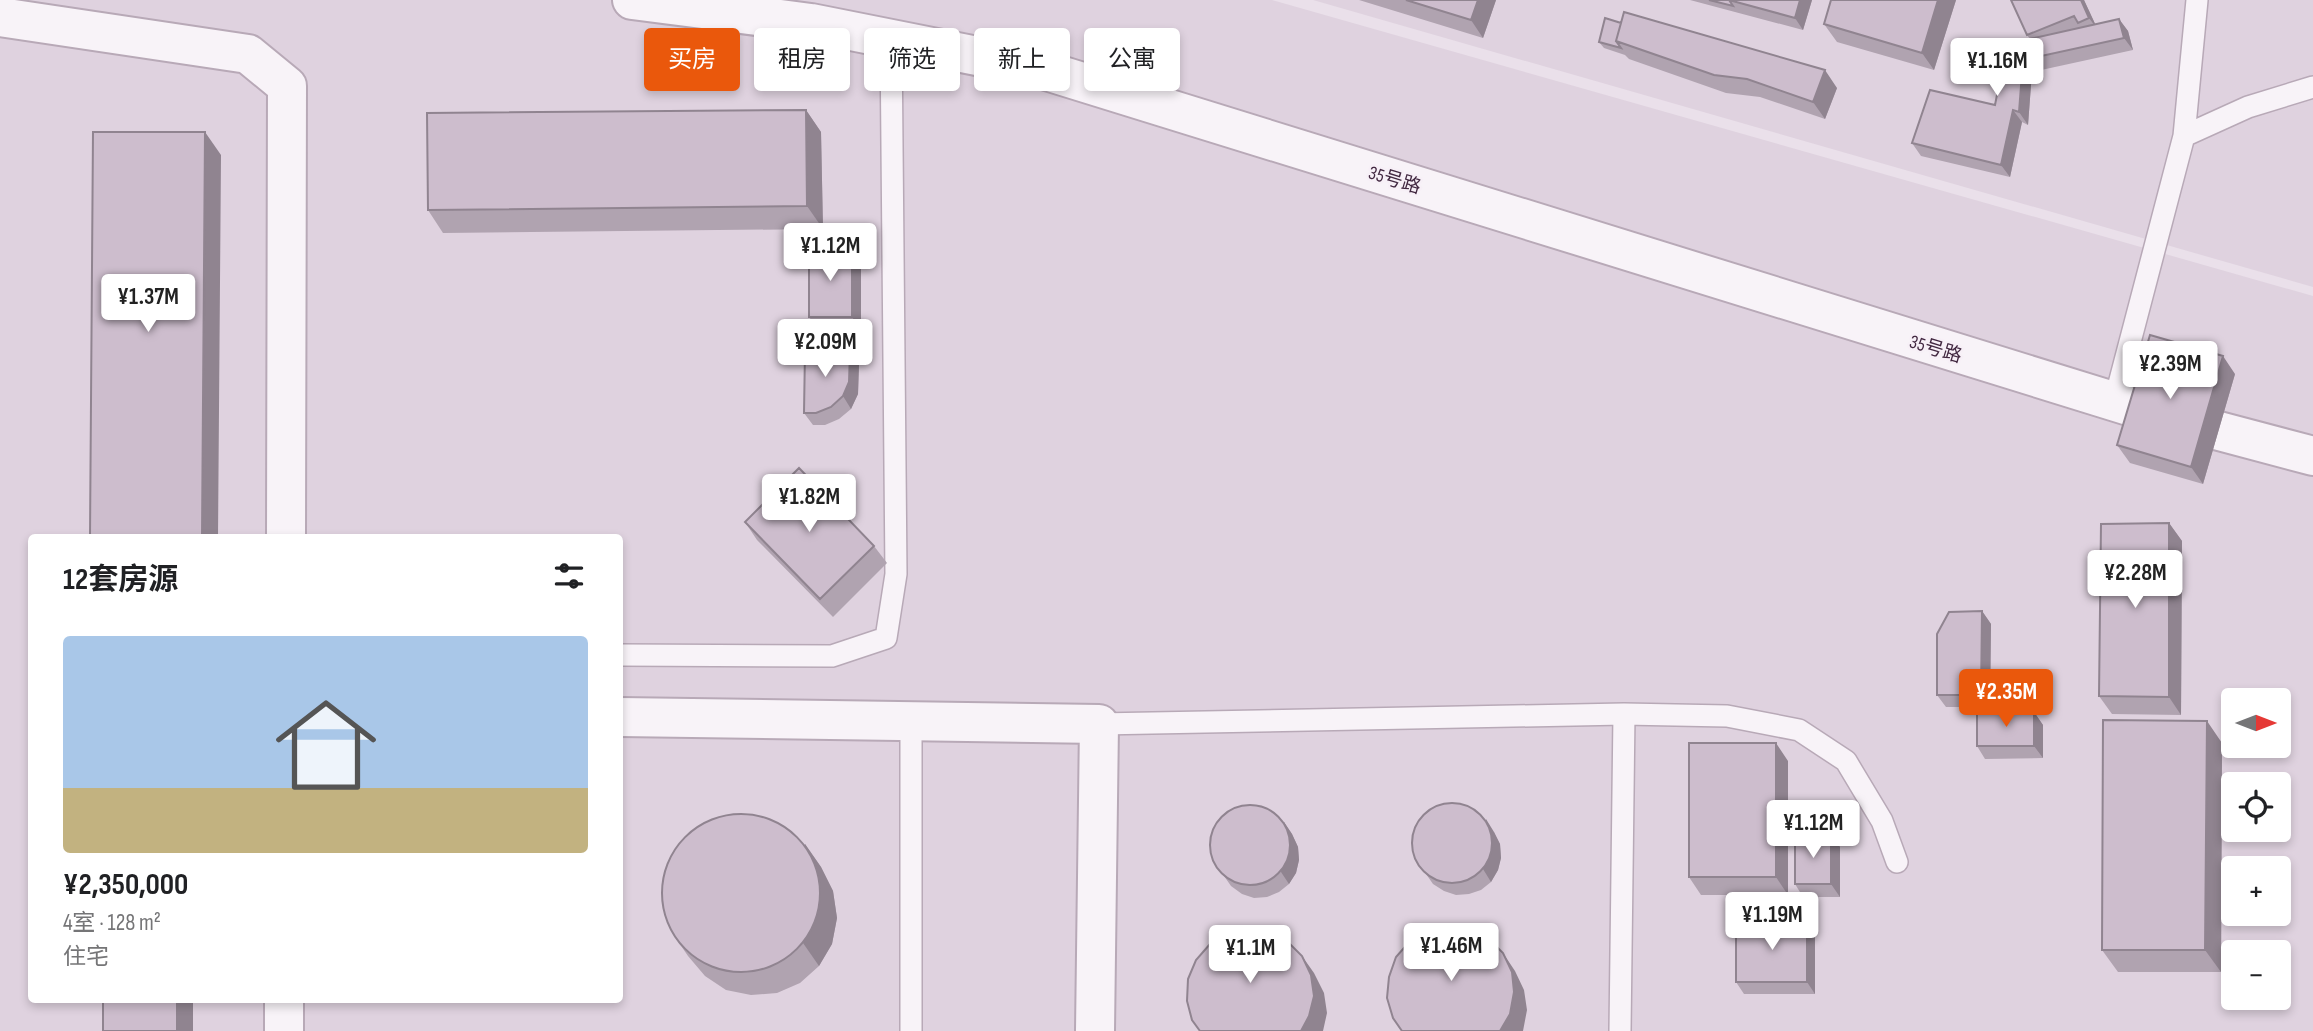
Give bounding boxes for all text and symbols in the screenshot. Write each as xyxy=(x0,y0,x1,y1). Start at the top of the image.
chip: 买房 xyxy=(644,28,740,91)
chip: 租房 xyxy=(754,28,850,91)
chip: 筛选 xyxy=(864,28,960,91)
chip: 新上 xyxy=(974,28,1070,91)
chip: 公寓 xyxy=(1084,28,1180,91)
pin: ¥1.16M xyxy=(1940,38,2054,98)
text: ¥1.16M xyxy=(1966,47,2028,75)
street label: 35号路 xyxy=(1366,162,1424,199)
pin: ¥1.12M xyxy=(773,224,887,283)
text: ¥1.12M xyxy=(800,232,860,260)
pin: ¥1.37M xyxy=(91,274,205,334)
text: ¥1.37M xyxy=(117,283,179,311)
pin: ¥2.09M xyxy=(768,320,882,379)
text: ¥2.09M xyxy=(794,328,857,356)
street label: 35号路 xyxy=(1907,331,1965,368)
pin: ¥2.39M xyxy=(2113,342,2227,401)
text: ¥2.39M xyxy=(2139,350,2201,378)
pin: ¥1.82M xyxy=(752,475,866,534)
text: ¥1.82M xyxy=(778,483,840,511)
pin: ¥2.28M xyxy=(2078,550,2192,610)
icon: filters xyxy=(550,557,588,595)
text: ¥2.28M xyxy=(2103,559,2167,587)
text: 12套房源 xyxy=(63,562,178,598)
pin: ¥2.35M xyxy=(1949,670,2063,729)
text: ¥2.35M xyxy=(1975,678,2037,706)
icon: home xyxy=(263,682,389,808)
north arrow xyxy=(2221,688,2291,758)
map controls xyxy=(2221,688,2291,1010)
button: locate xyxy=(2221,772,2291,842)
pin: ¥1.12M xyxy=(1756,800,1870,860)
text: ¥1.12M xyxy=(1783,809,1843,837)
button: + xyxy=(2221,856,2291,926)
text: ¥2,350,000 xyxy=(63,867,188,903)
pin: ¥1.19M xyxy=(1715,892,1829,952)
text: ¥1.19M xyxy=(1741,901,1803,929)
text: 4室 · 128 m² xyxy=(63,909,161,937)
pin: ¥1.46M xyxy=(1394,923,1508,983)
pin: ¥1.1M xyxy=(1201,926,1299,985)
text: ¥1.46M xyxy=(1420,932,1482,960)
text: ¥1.1M xyxy=(1225,934,1275,962)
button: − xyxy=(2221,940,2291,1010)
text: 住宅 xyxy=(63,943,109,971)

